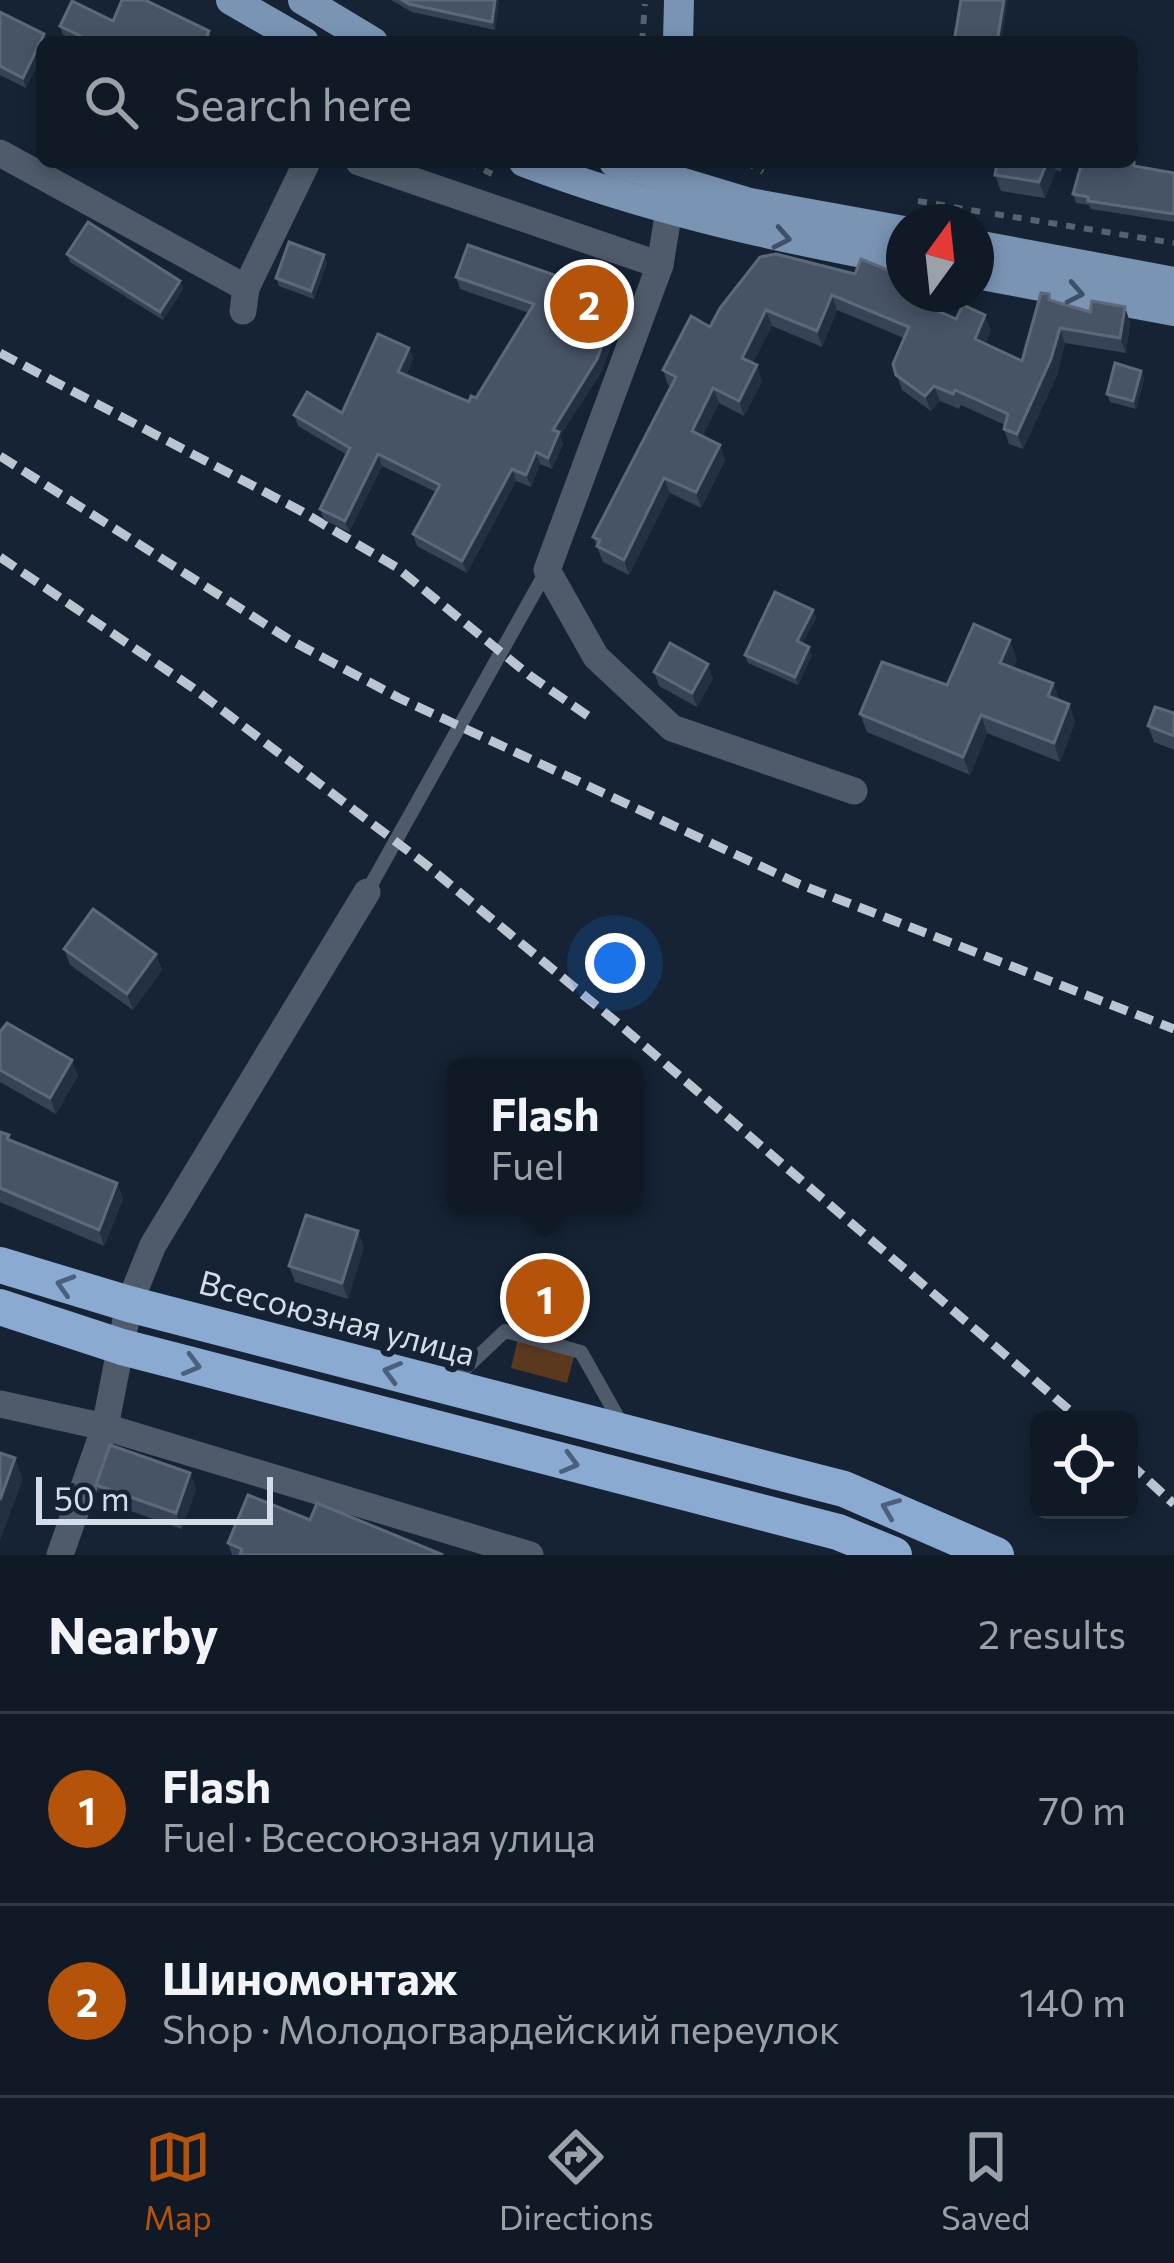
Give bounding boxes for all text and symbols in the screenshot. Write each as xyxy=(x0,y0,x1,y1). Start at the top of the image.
search box xyxy=(36,36,1138,168)
icon: search xyxy=(78,69,144,135)
text: Search here xyxy=(174,75,412,130)
north arrow xyxy=(886,204,994,312)
one-way arrow xyxy=(772,224,792,250)
pin: 2 xyxy=(550,259,628,349)
one-way arrow xyxy=(1065,279,1085,305)
your location xyxy=(585,933,645,993)
popup xyxy=(446,1058,644,1214)
text: Flash xyxy=(491,1085,599,1140)
text: Fuel xyxy=(491,1140,565,1188)
pin: 1 xyxy=(506,1253,584,1343)
street label: Всесоюзная улица xyxy=(195,1260,480,1373)
one-way arrow xyxy=(55,1274,76,1299)
one-way arrow xyxy=(182,1351,202,1376)
one-way arrow xyxy=(382,1362,403,1387)
map controls xyxy=(1030,1411,1138,1519)
button: locate xyxy=(1030,1411,1138,1519)
one-way arrow xyxy=(559,1449,579,1474)
scale bar xyxy=(36,1471,273,1524)
text: 50 m xyxy=(54,1477,130,1518)
one-way arrow xyxy=(880,1498,901,1522)
text: Nearby xyxy=(48,1602,218,1665)
text: 2 results xyxy=(978,1609,1126,1657)
text: Flash xyxy=(162,1757,271,1812)
text: 1 xyxy=(78,1785,96,1833)
text: 70 m xyxy=(1039,1785,1126,1833)
text: Fuel · Всесоюзная улица xyxy=(162,1812,596,1860)
text: Шиномонтаж xyxy=(162,1949,458,2004)
text: 2 xyxy=(76,1977,98,2025)
text: 140 m xyxy=(1019,1977,1126,2025)
text: Shop · Молодогвардейский переулок xyxy=(162,2004,840,2052)
tab: Map xyxy=(144,2124,212,2237)
tab: Directions xyxy=(499,2124,654,2237)
tab: Saved xyxy=(941,2124,1030,2237)

